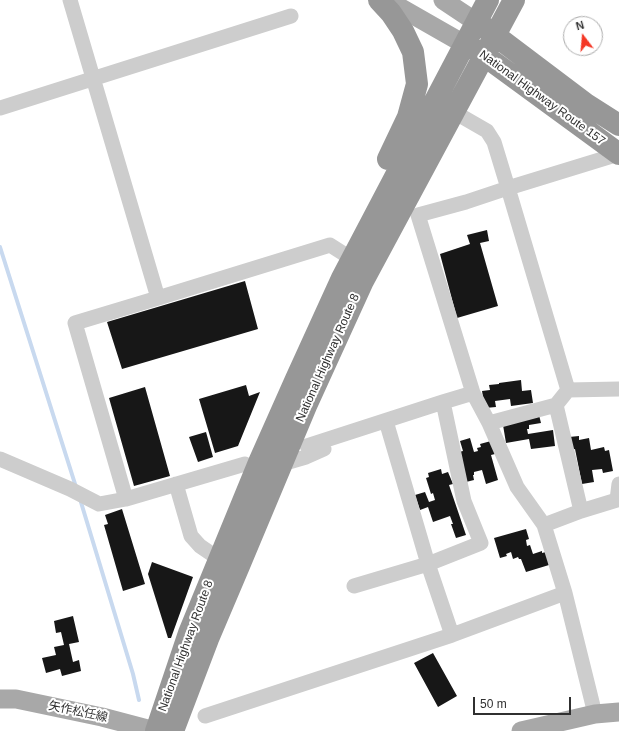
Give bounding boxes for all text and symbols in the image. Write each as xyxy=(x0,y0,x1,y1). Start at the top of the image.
north arrow xyxy=(563,16,603,56)
text: N xyxy=(574,19,585,32)
street label: National Highway Route 157 xyxy=(476,47,608,149)
street label: National Highway Route 8 xyxy=(293,292,363,424)
street label: National Highway Route 8 xyxy=(156,578,216,714)
scale bar xyxy=(475,689,573,715)
text: 50 m xyxy=(480,697,507,711)
street label: 矢作松任線 xyxy=(47,699,109,725)

